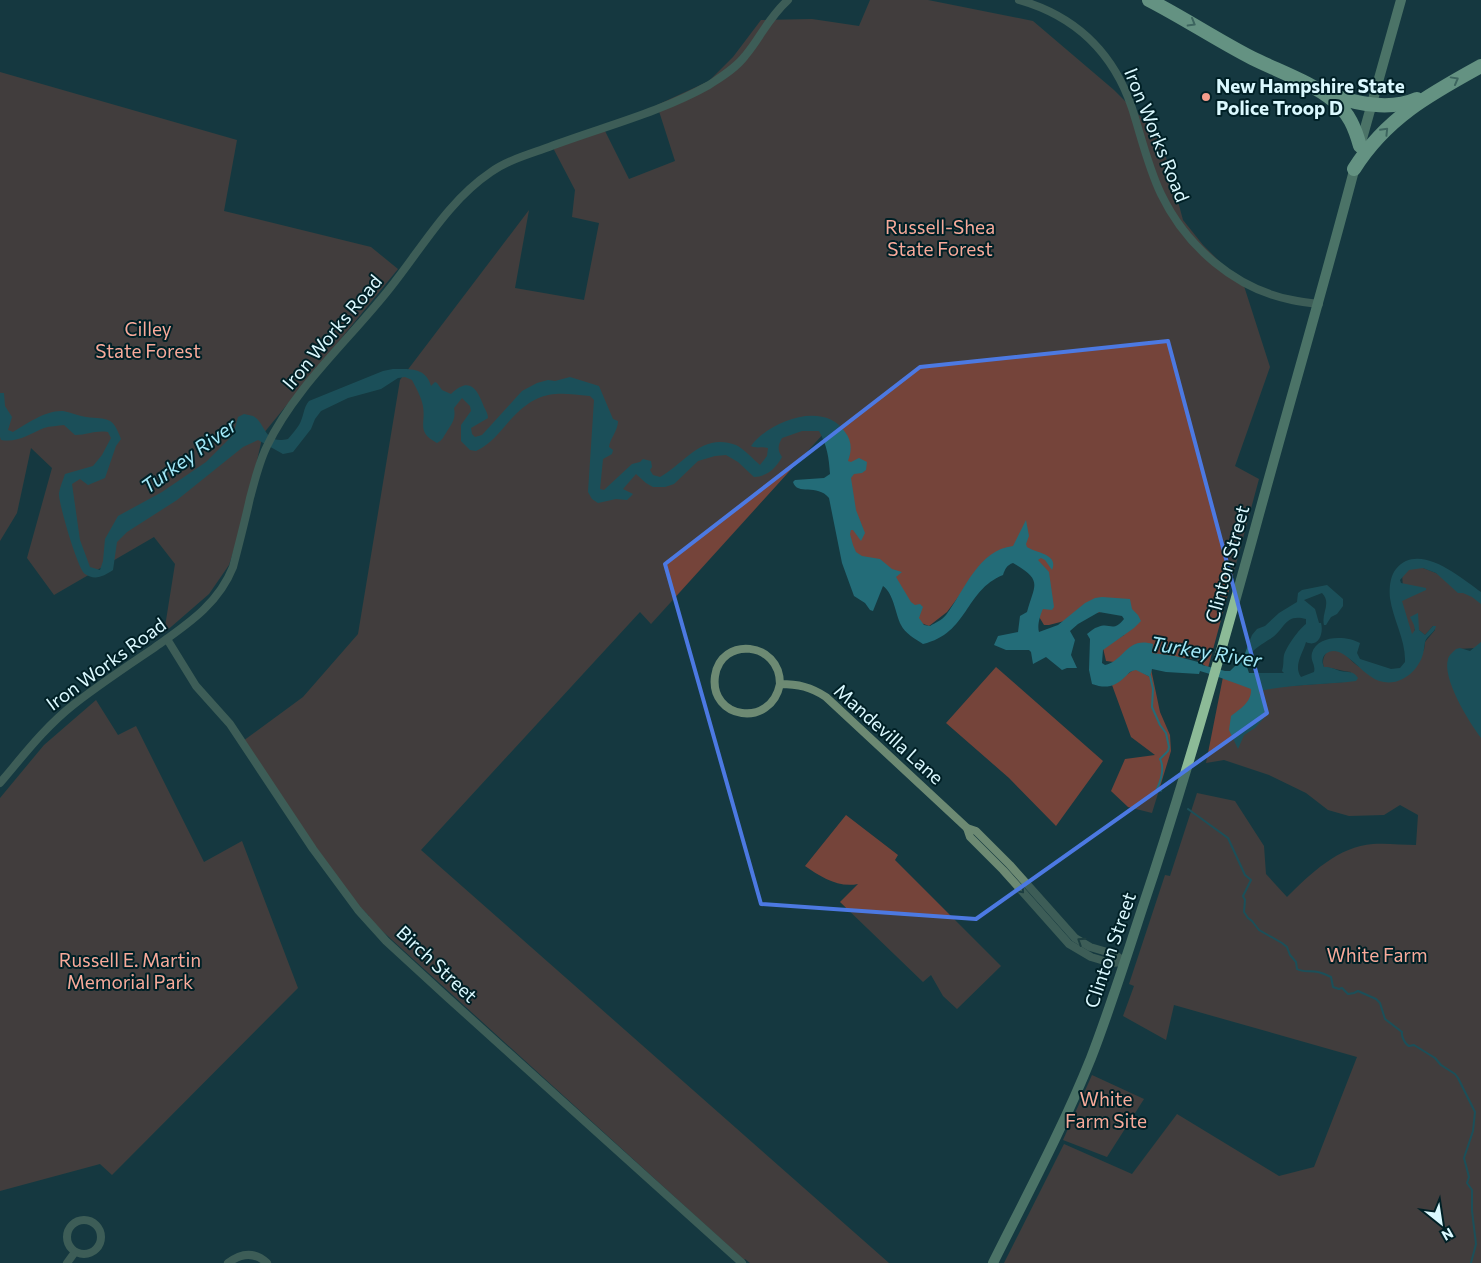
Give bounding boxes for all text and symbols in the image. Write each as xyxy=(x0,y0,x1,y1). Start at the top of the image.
one-way arrow xyxy=(1186,16,1195,26)
street label: Iron Works Road xyxy=(1120,64,1195,205)
place label: New Hampshire State Police Troop D xyxy=(1216,74,1405,119)
one-way arrow xyxy=(1450,76,1459,86)
marker: New Hampshire State Police Troop D xyxy=(1200,91,1212,103)
one-way arrow xyxy=(1379,128,1388,137)
park label: Russell-Shea State Forest xyxy=(885,215,995,260)
street label: Iron Works Road xyxy=(277,270,386,394)
park label: Cilley State Forest xyxy=(95,317,201,362)
water label: Turkey River xyxy=(136,412,242,498)
street label: Clinton Street xyxy=(1200,502,1253,625)
street label: Iron Works Road xyxy=(41,612,170,715)
water label: Turkey River xyxy=(1149,630,1264,672)
street label: Mandevilla Lane xyxy=(830,679,949,789)
one-way arrow xyxy=(1016,885,1025,894)
street label: Clinton Street xyxy=(1079,889,1140,1011)
street label: Birch Street xyxy=(392,920,483,1007)
one-way arrow xyxy=(1078,938,1087,948)
park label: White Farm xyxy=(1326,943,1428,966)
park label: Russell E. Martin Memorial Park xyxy=(59,948,201,993)
park label: White Farm Site xyxy=(1065,1087,1147,1132)
north arrow xyxy=(1416,1198,1466,1248)
text: N xyxy=(1439,1225,1457,1245)

